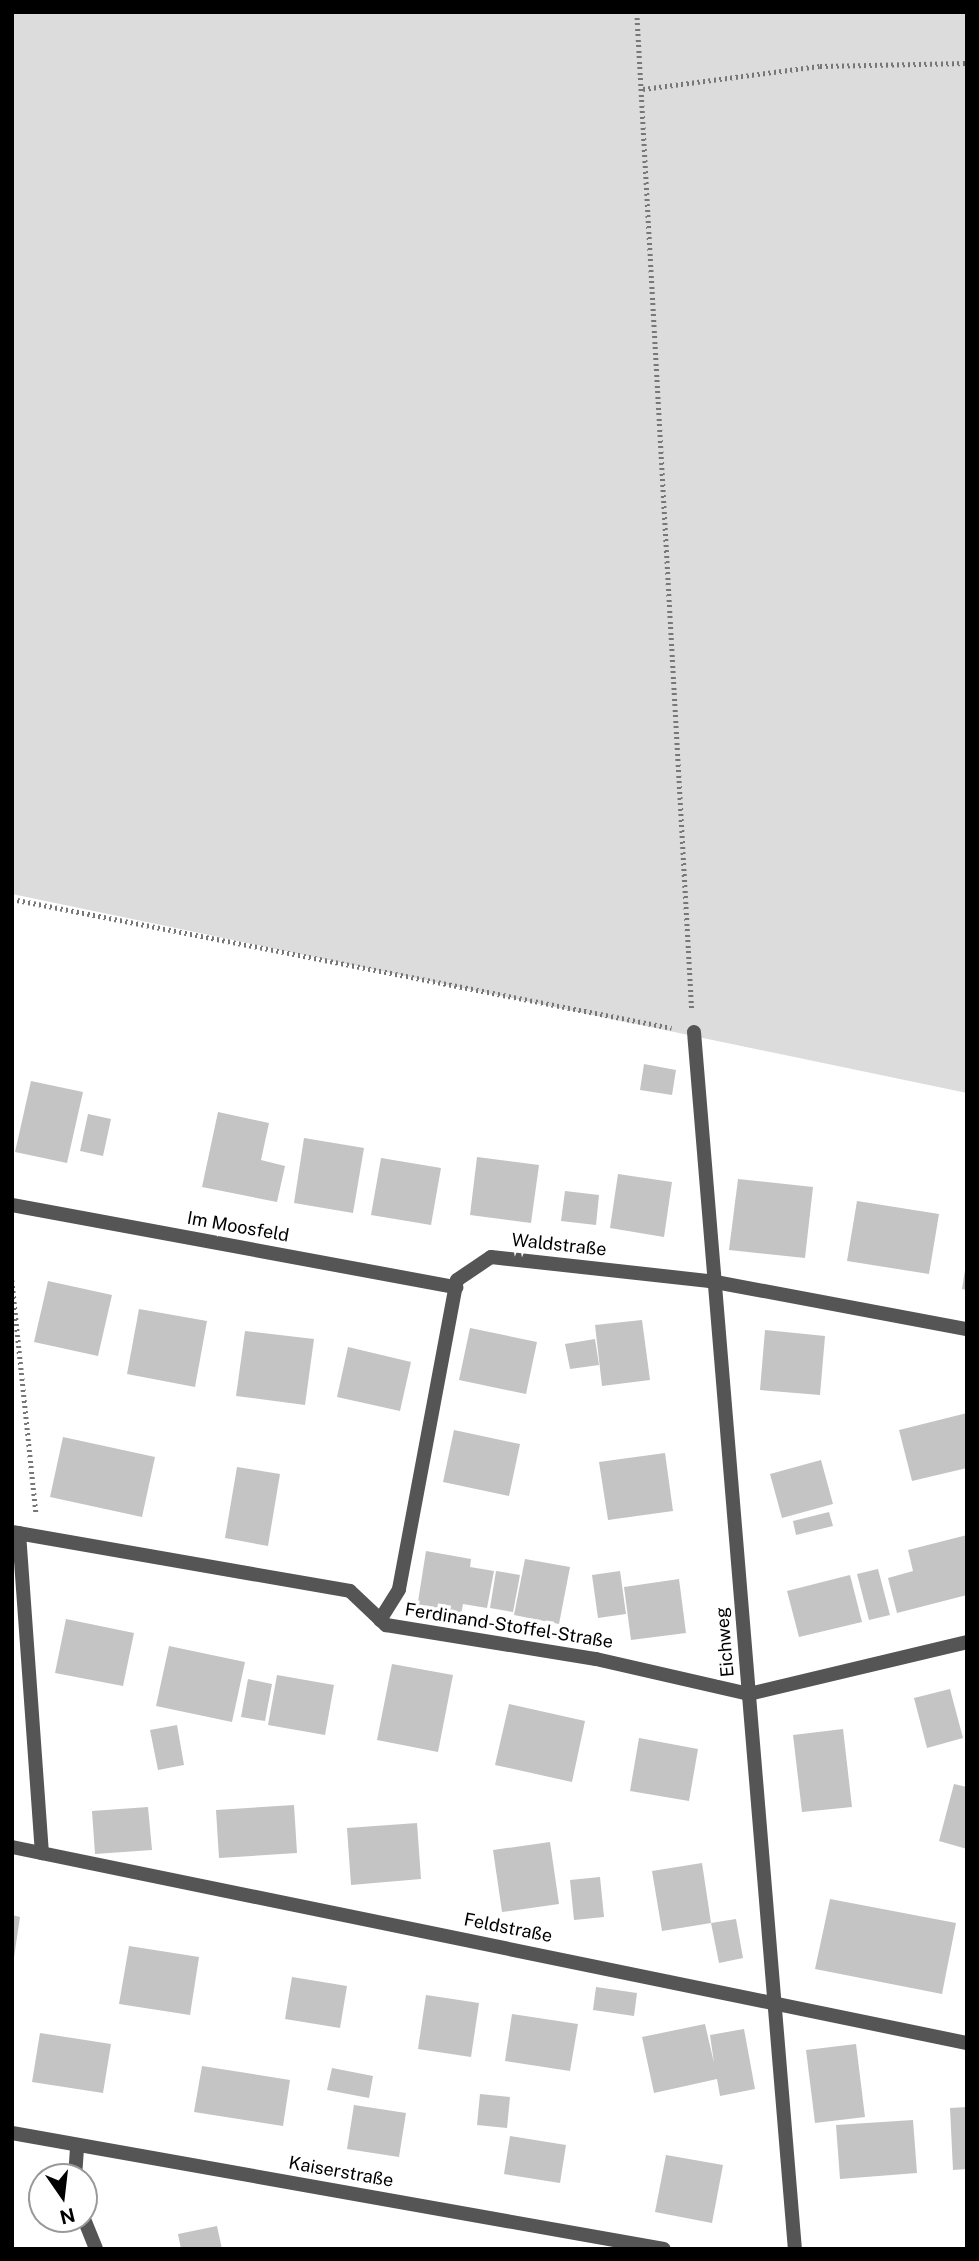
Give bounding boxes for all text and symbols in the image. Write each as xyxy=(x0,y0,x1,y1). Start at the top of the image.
street label: Im Moosfeld xyxy=(185,1207,291,1247)
street label: Waldstraße xyxy=(510,1229,608,1261)
street label: Ferdinand-Stoffel-Straße xyxy=(403,1599,615,1653)
street label: Eichweg xyxy=(711,1606,739,1678)
street label: Feldstraße xyxy=(462,1909,554,1947)
street label: Kaiserstraße xyxy=(287,2152,395,2192)
north arrow xyxy=(28,2163,98,2233)
text: N xyxy=(58,2204,77,2229)

